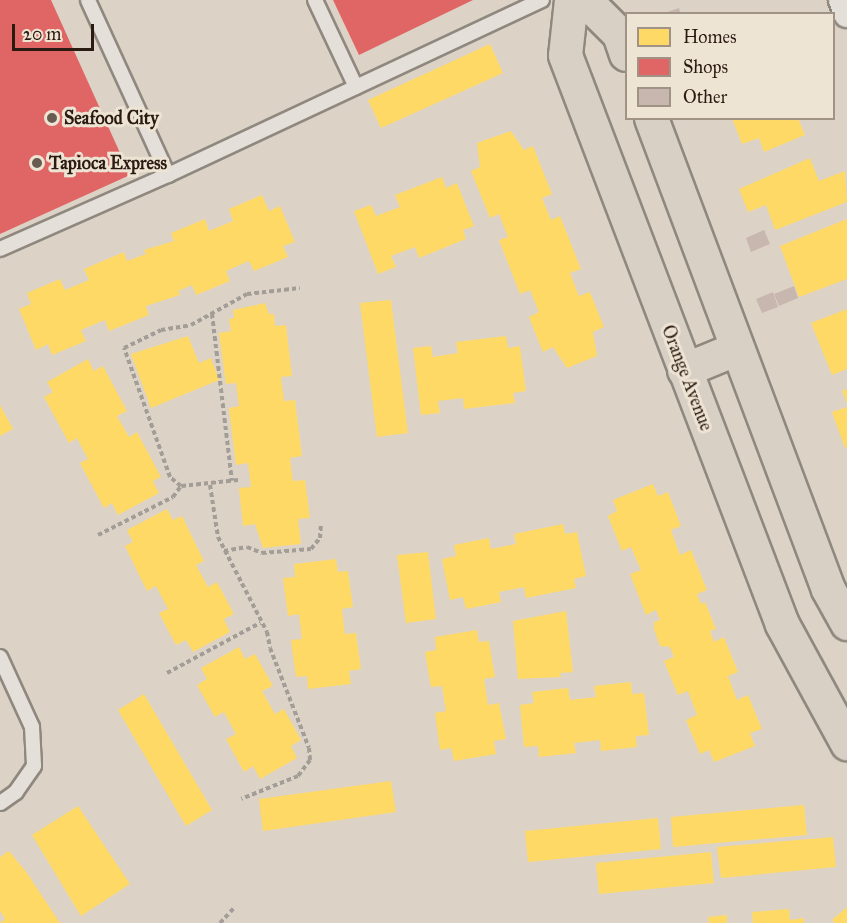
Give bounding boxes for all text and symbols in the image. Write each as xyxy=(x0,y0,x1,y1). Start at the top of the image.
scale bar xyxy=(15,12,98,50)
legend xyxy=(625,12,835,120)
text: 20 m xyxy=(23,23,61,45)
text: Homes xyxy=(683,26,737,48)
text: Shops xyxy=(683,56,728,78)
text: Other xyxy=(683,86,727,108)
place label: Seafood City xyxy=(64,107,159,129)
marker: Seafood City xyxy=(45,111,59,125)
place label: Tapioca Express xyxy=(49,152,167,174)
marker: Tapioca Express xyxy=(30,156,44,170)
street label: Orange Avenue xyxy=(657,322,717,434)

